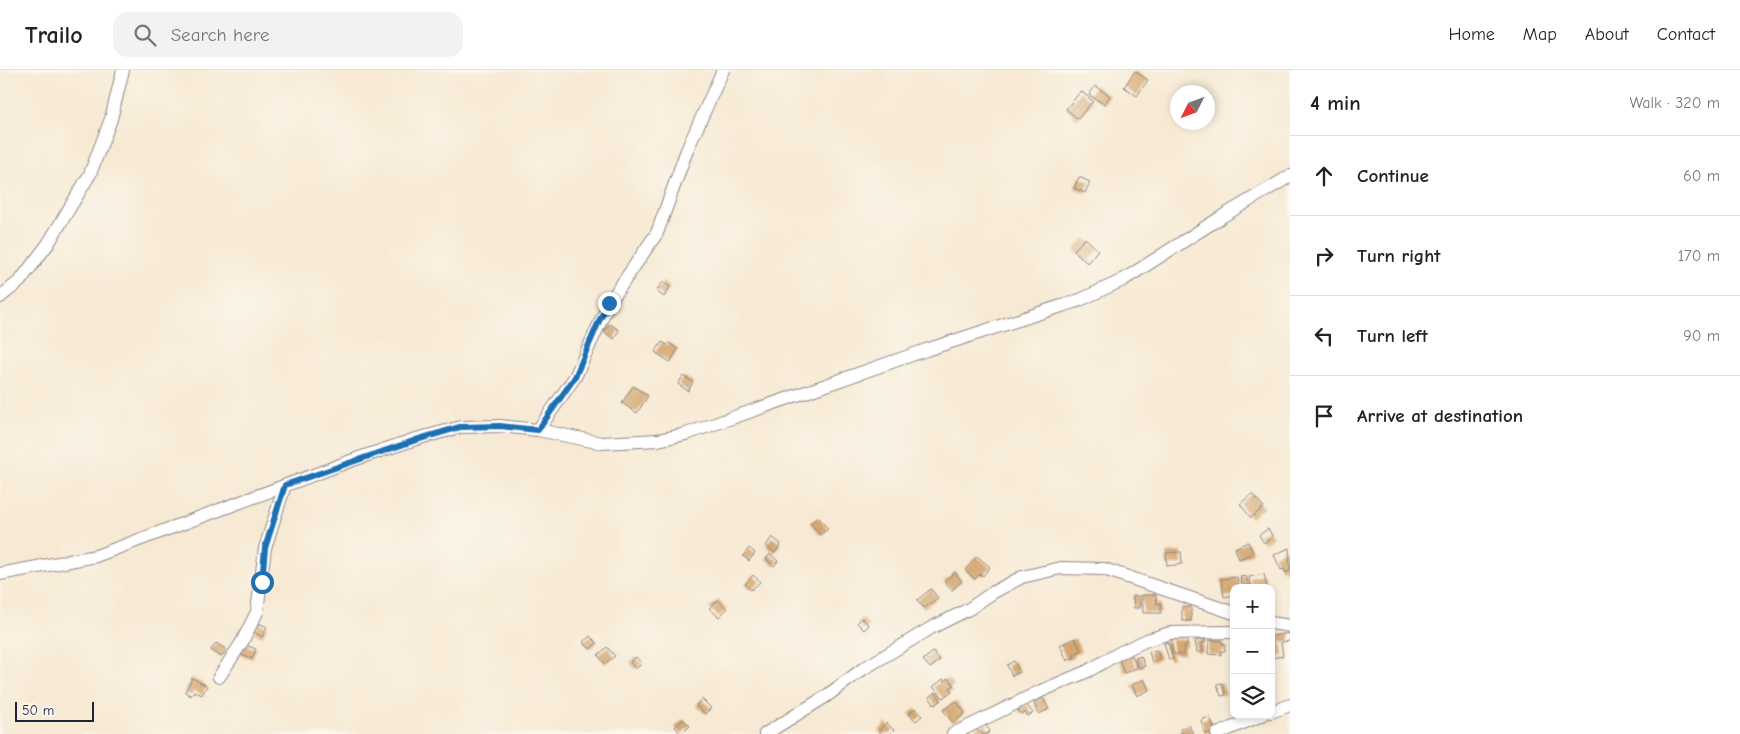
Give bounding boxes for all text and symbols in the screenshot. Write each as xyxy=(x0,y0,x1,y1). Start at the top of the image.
search box xyxy=(113,12,463,57)
text: Trailo xyxy=(25,21,83,49)
icon: search xyxy=(131,21,159,49)
text: Search here xyxy=(171,24,270,46)
text: Home xyxy=(1448,24,1495,45)
text: Map xyxy=(1523,24,1557,45)
text: About xyxy=(1585,24,1629,45)
text: Contact xyxy=(1657,24,1715,45)
north arrow xyxy=(1170,85,1215,130)
text: 4 min xyxy=(1310,91,1361,115)
text: Walk · 320 m xyxy=(1629,94,1720,112)
icon: ahead xyxy=(1310,162,1338,190)
text: Continue xyxy=(1357,165,1429,187)
text: 60 m xyxy=(1683,167,1720,185)
icon: right xyxy=(1310,242,1338,270)
text: Turn right xyxy=(1357,245,1441,267)
text: 170 m xyxy=(1678,247,1720,265)
route end xyxy=(598,292,621,315)
icon: left xyxy=(1310,322,1338,350)
text: Turn left xyxy=(1357,325,1428,347)
text: 90 m xyxy=(1683,327,1720,345)
icon: arrive xyxy=(1310,402,1338,430)
text: Arrive at destination xyxy=(1357,405,1523,427)
route start xyxy=(251,571,274,594)
map controls xyxy=(1230,584,1275,719)
button: + xyxy=(1230,584,1275,629)
button: − xyxy=(1230,629,1275,674)
button: layers xyxy=(1230,674,1275,719)
scale bar xyxy=(15,699,94,722)
text: 50 m xyxy=(22,702,54,719)

